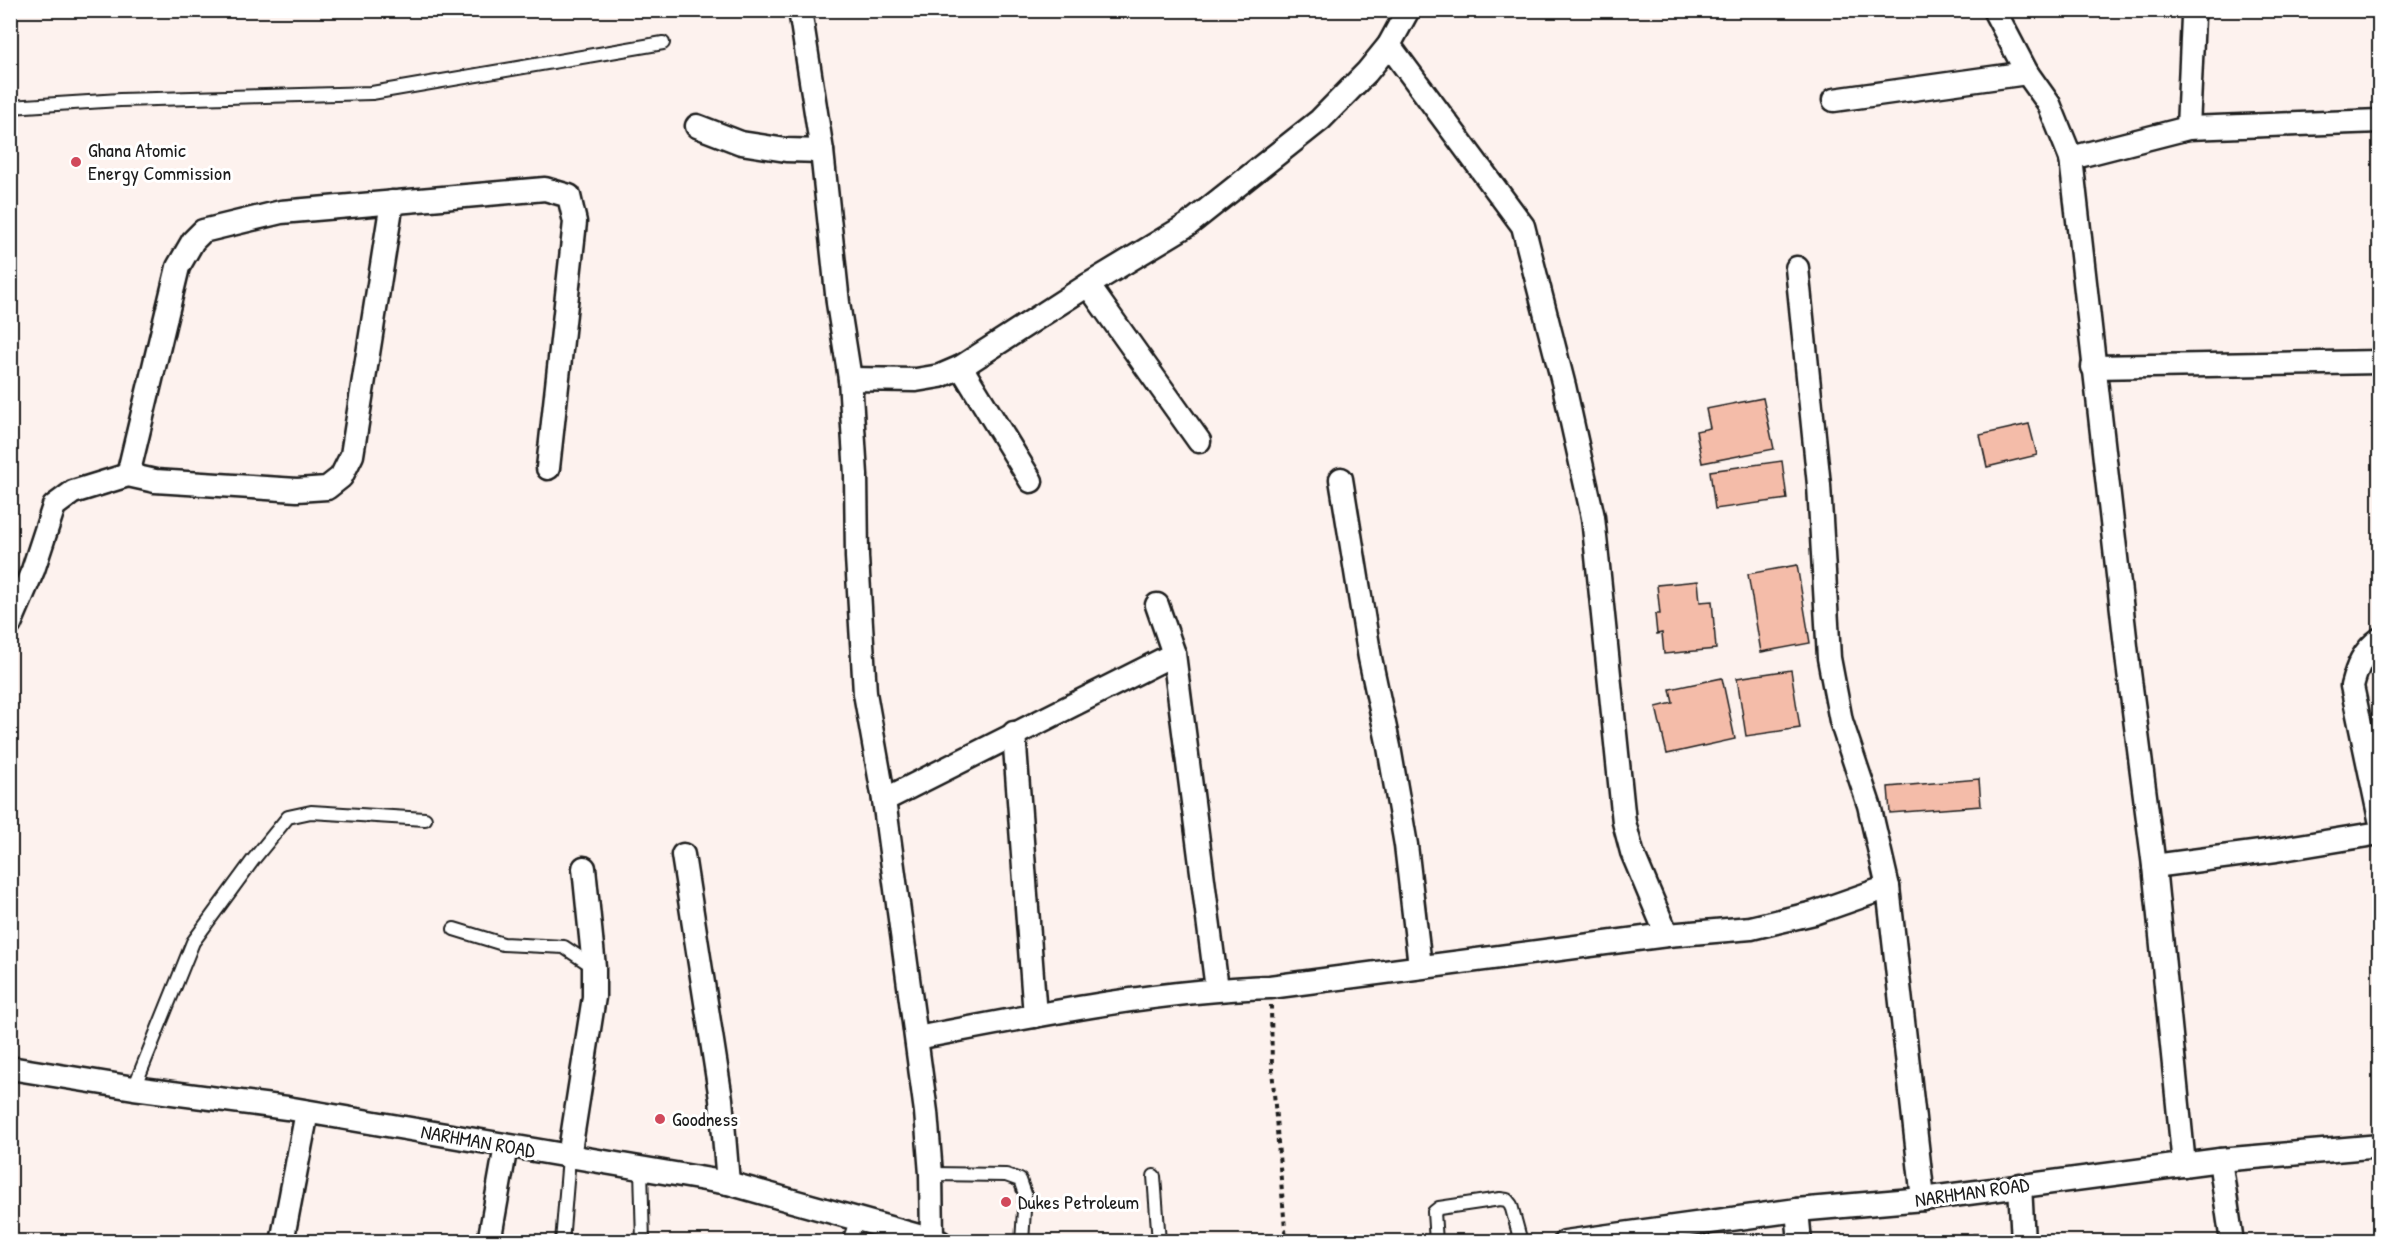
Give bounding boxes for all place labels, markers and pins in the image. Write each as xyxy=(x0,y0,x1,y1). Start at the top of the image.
place label: Ghana Atomic Energy Commission xyxy=(88,136,231,186)
marker: Ghana Atomic Energy Commission xyxy=(69,155,83,169)
place label: Goodness xyxy=(672,1105,738,1132)
marker: Goodness xyxy=(653,1112,667,1126)
place label: Dukes Petroleum xyxy=(1018,1188,1139,1215)
marker: Dukes Petroleum xyxy=(999,1195,1013,1209)

